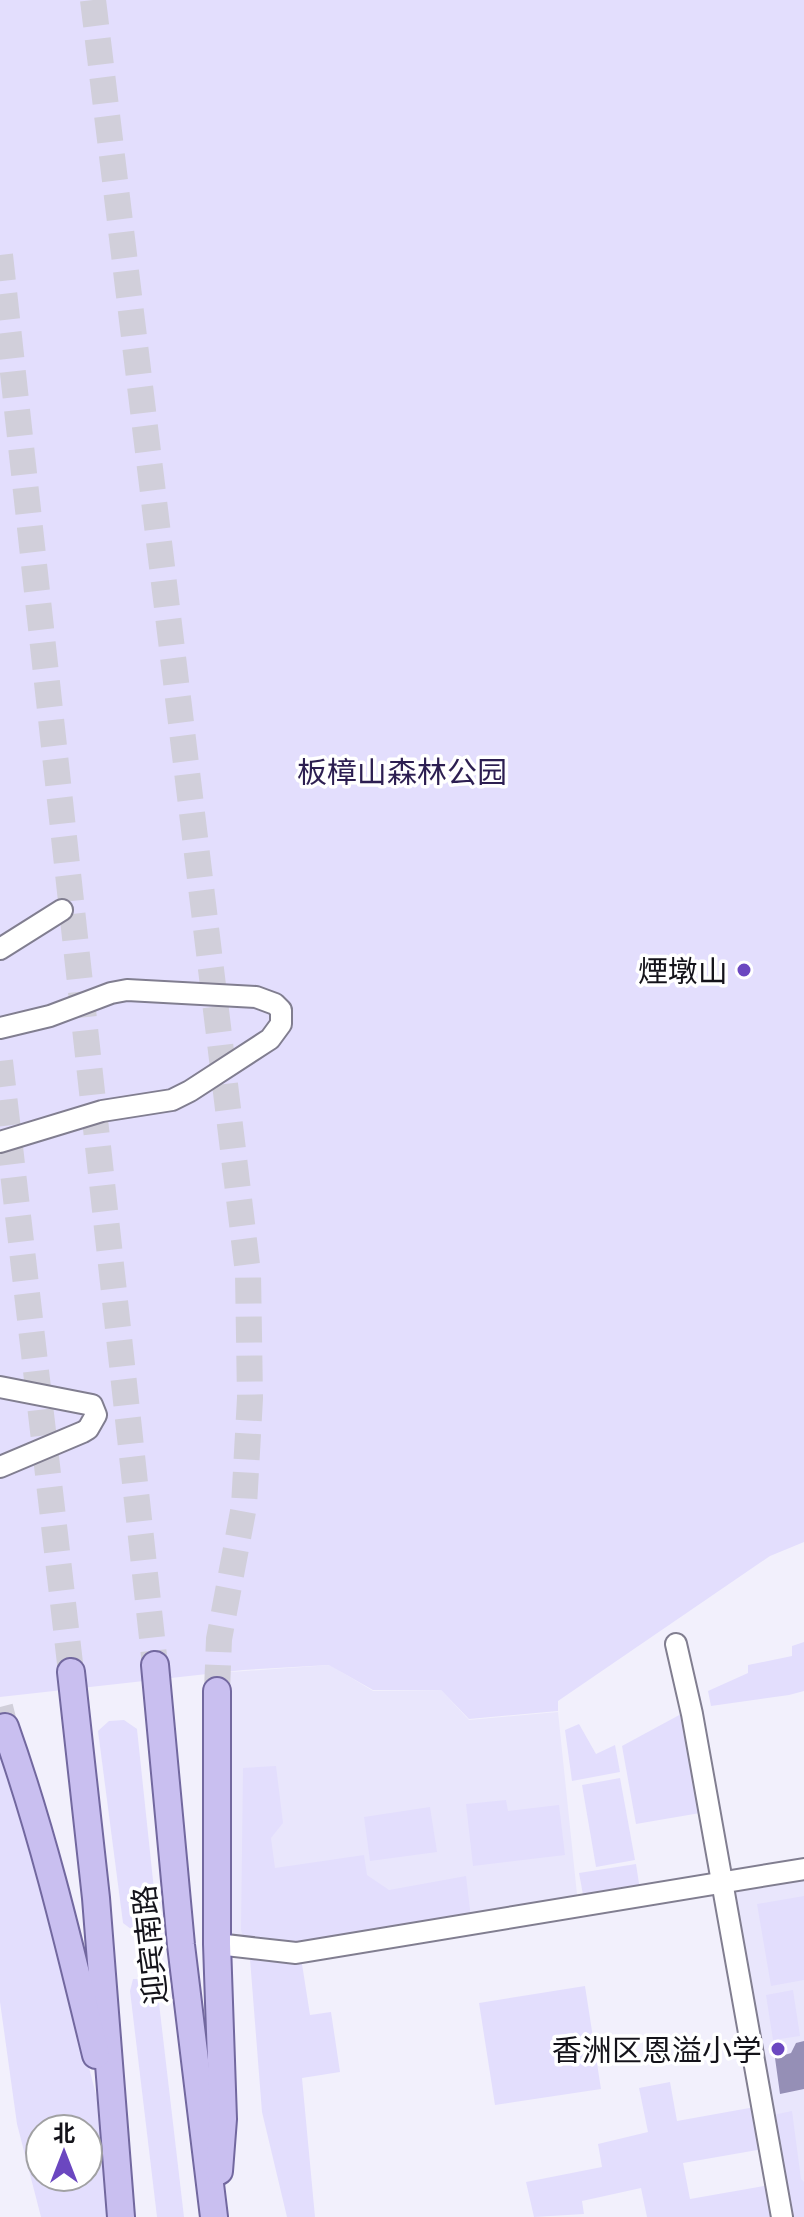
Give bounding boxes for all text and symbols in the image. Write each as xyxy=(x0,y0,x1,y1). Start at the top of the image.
park label: 板樟山森林公园 xyxy=(297,752,507,791)
place label: 煙墩山 xyxy=(638,951,728,990)
marker: 煙墩山 xyxy=(735,961,753,979)
street label: 迎宾南路 xyxy=(123,1883,175,2007)
place label: 香洲区恩溢小学 xyxy=(552,2030,762,2069)
marker: 香洲区恩溢小学 xyxy=(769,2040,787,2058)
north arrow xyxy=(24,2113,104,2193)
text: 北 xyxy=(53,2119,75,2147)

